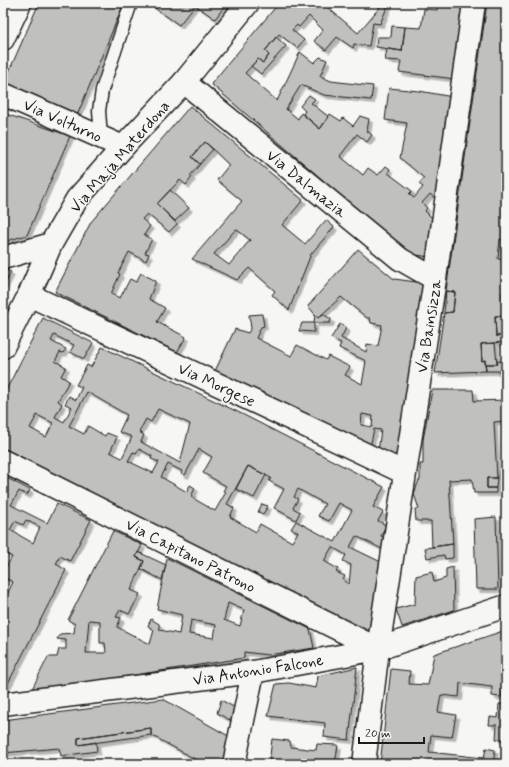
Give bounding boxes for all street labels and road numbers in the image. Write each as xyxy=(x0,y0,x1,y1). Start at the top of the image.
street label: Via Volturno xyxy=(20,95,105,148)
street label: Via Maja Materdona xyxy=(65,96,175,218)
street label: Via Dalmazia xyxy=(262,145,351,223)
street label: Via Bainsizza xyxy=(412,278,447,375)
street label: Via Morgese xyxy=(174,358,258,413)
street label: Via Capitano Patrono xyxy=(122,514,259,598)
street label: Via Antonio Falcone xyxy=(191,650,326,691)

